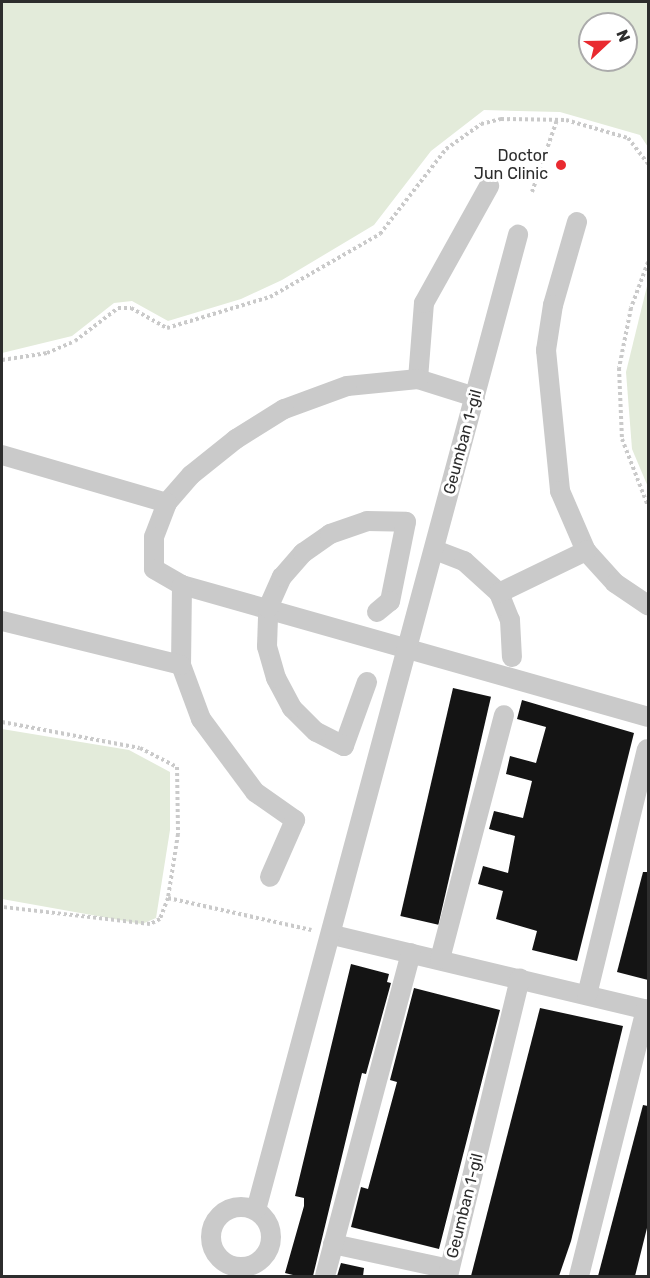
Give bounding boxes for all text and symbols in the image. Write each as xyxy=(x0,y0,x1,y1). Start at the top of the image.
north arrow xyxy=(578,12,638,72)
text: N xyxy=(612,27,634,45)
place label: Doctor Jun Clinic xyxy=(474,146,548,184)
marker: Doctor Jun Clinic xyxy=(552,156,570,174)
street label: Geumban 1-gil xyxy=(440,388,486,496)
street label: Geumban 1-gil xyxy=(443,1151,487,1261)

